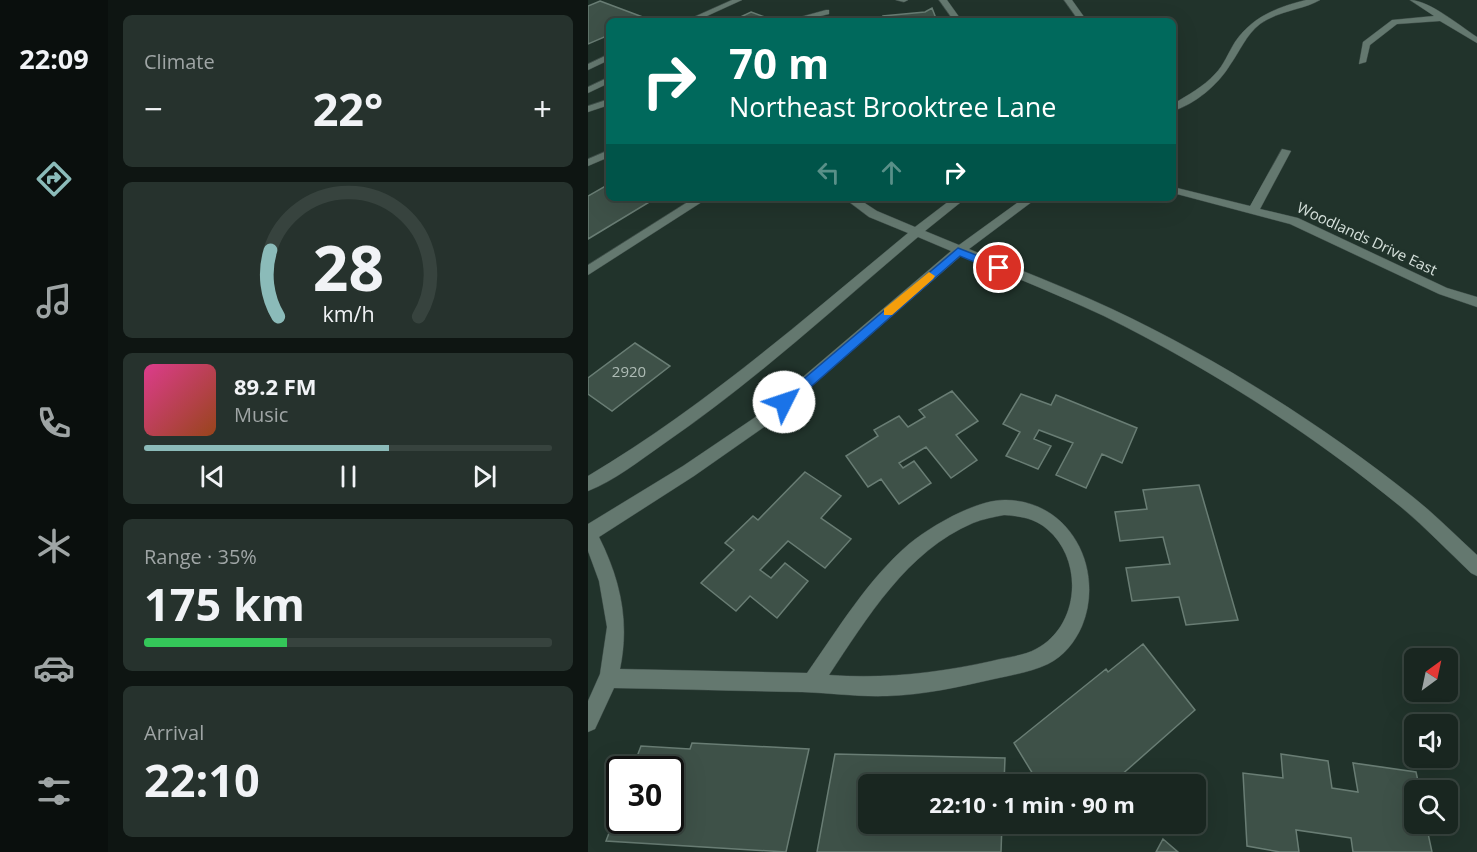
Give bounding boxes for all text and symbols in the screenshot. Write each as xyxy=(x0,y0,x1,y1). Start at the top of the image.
text: 70 m xyxy=(729,34,829,91)
text: 22:09 xyxy=(19,40,89,77)
icon: right xyxy=(630,42,708,120)
text: Climate xyxy=(144,48,215,75)
text: 22° xyxy=(313,78,383,139)
text: − xyxy=(144,86,163,131)
text: + xyxy=(533,86,552,131)
text: Northeast Brooktree Lane xyxy=(729,88,1056,125)
icon: left xyxy=(812,156,845,189)
icon: ahead xyxy=(875,156,908,189)
icon: right xyxy=(938,156,971,189)
icon: directions xyxy=(33,158,75,200)
street label: Woodlands Drive East xyxy=(1294,197,1441,279)
text: 28 xyxy=(312,224,384,309)
pin xyxy=(973,242,1024,293)
icon: arrive xyxy=(982,251,1015,284)
icon: music xyxy=(33,280,75,322)
text: km/h xyxy=(322,299,374,328)
house number: 2920 xyxy=(612,361,646,381)
position arrow xyxy=(752,370,816,434)
text: 89.2 FM xyxy=(234,371,317,401)
text: Music xyxy=(234,401,288,428)
icon: phone xyxy=(33,402,75,444)
icon: previous xyxy=(196,460,229,493)
icon: pause xyxy=(332,460,365,493)
icon: next xyxy=(468,460,501,493)
icon: climate xyxy=(33,525,75,567)
text: Range · 35% xyxy=(144,543,257,570)
text: 175 km xyxy=(144,573,305,634)
icon: car xyxy=(33,647,75,689)
north arrow xyxy=(1404,648,1458,702)
map controls xyxy=(1404,648,1458,834)
button: sound xyxy=(1404,714,1458,768)
text: Arrival xyxy=(144,719,204,746)
text: 22:10 xyxy=(144,749,260,810)
speed limit sign: 30 xyxy=(606,756,684,834)
icon: filters xyxy=(33,770,75,812)
button: search xyxy=(1404,780,1458,834)
text: 22:10 · 1 min · 90 m xyxy=(929,789,1135,819)

